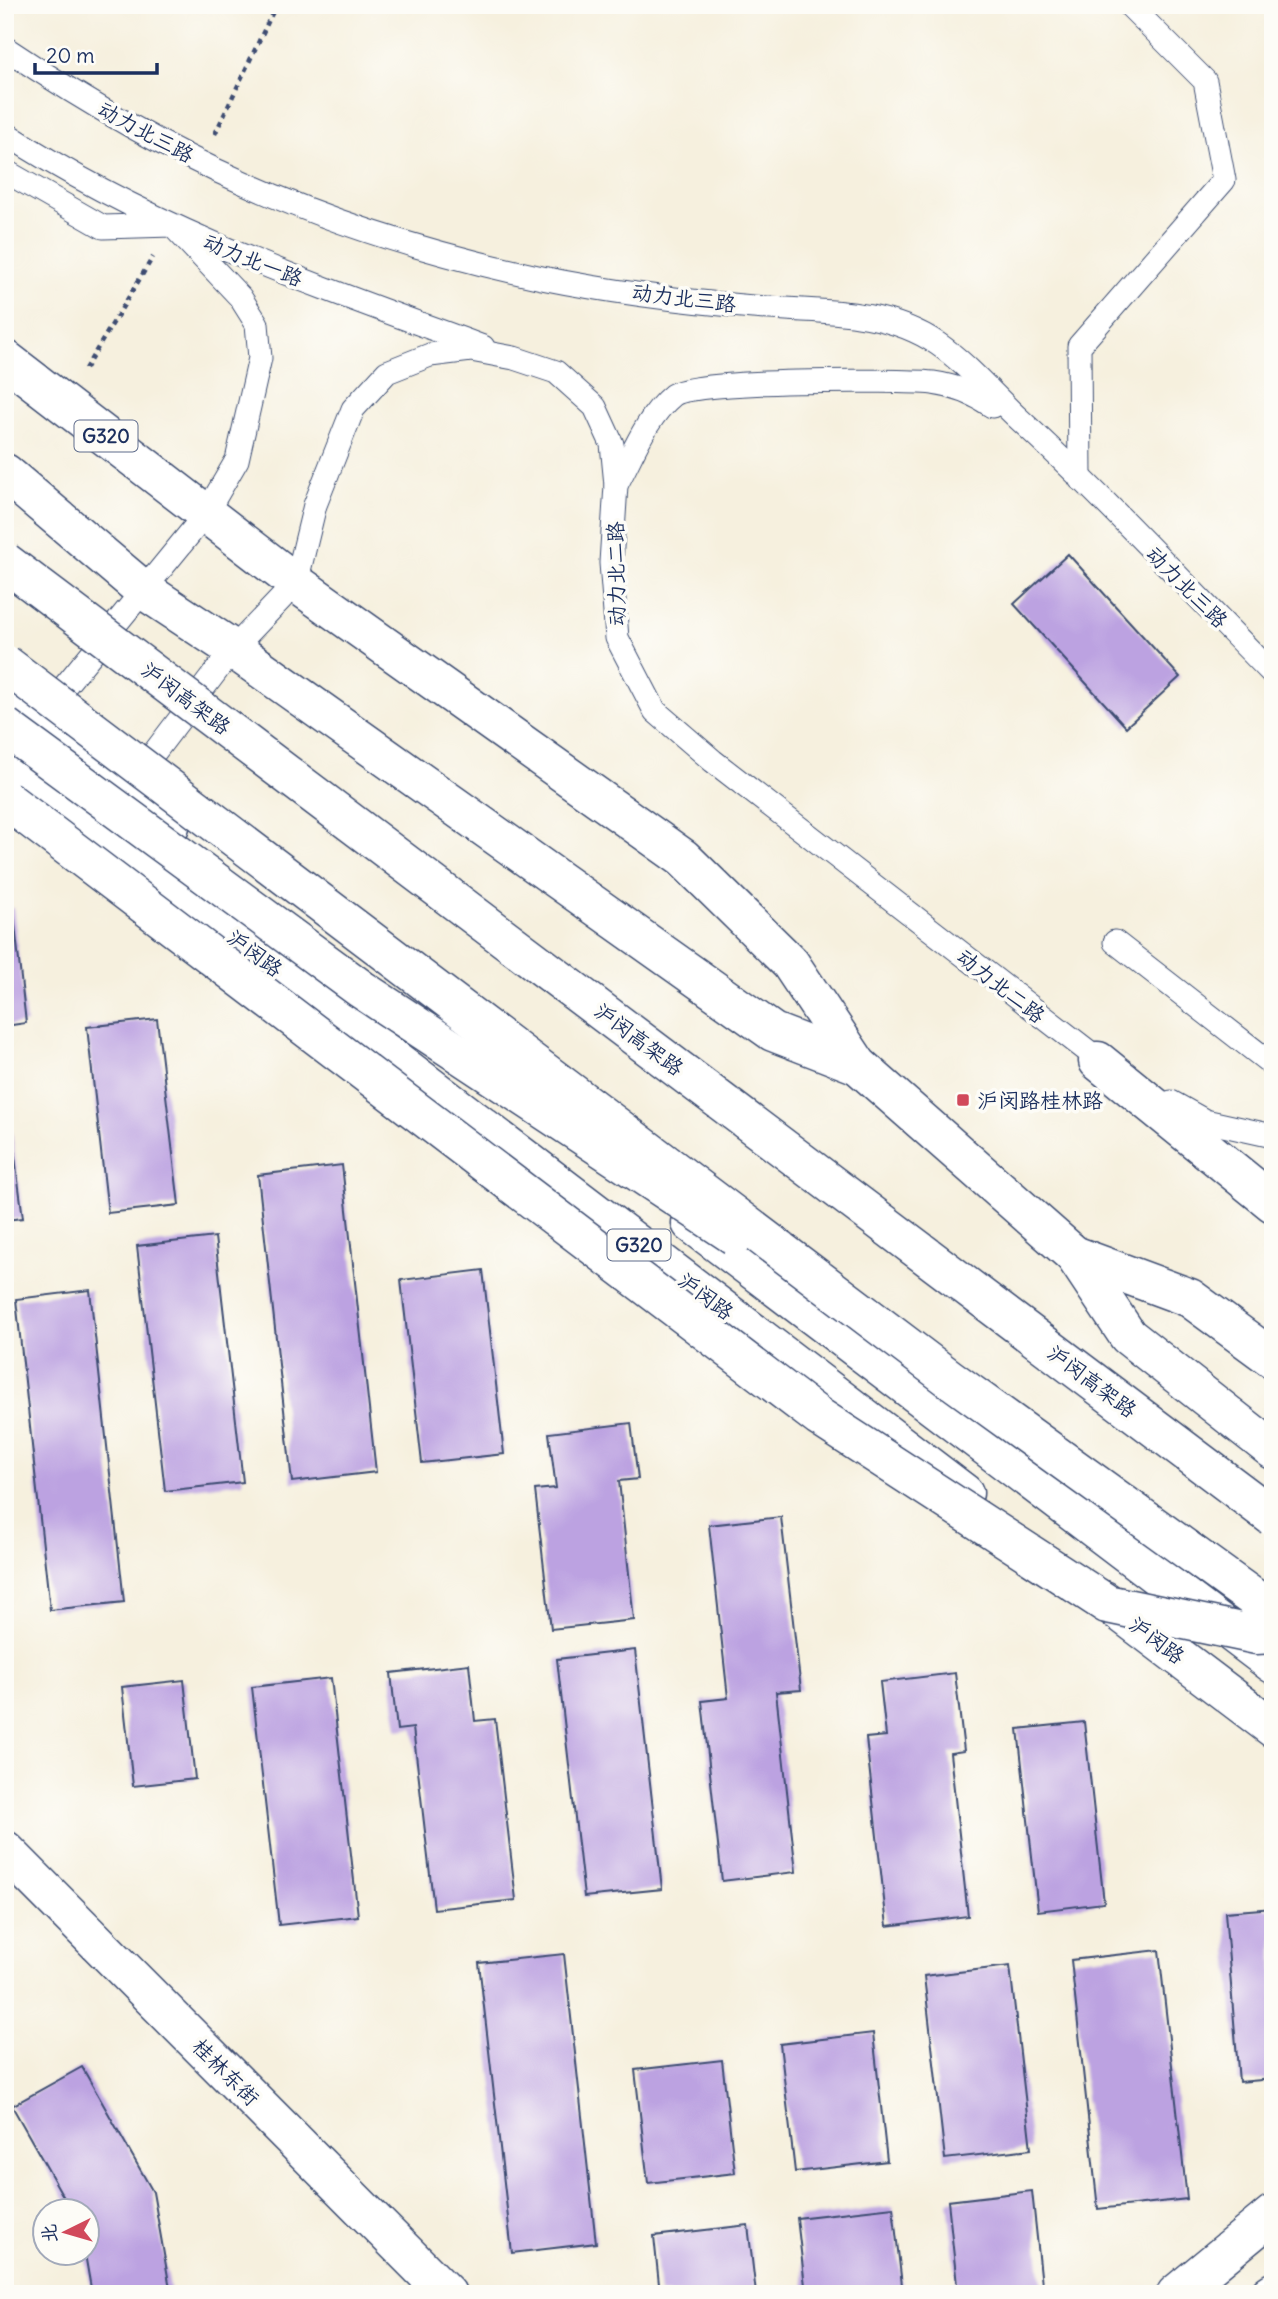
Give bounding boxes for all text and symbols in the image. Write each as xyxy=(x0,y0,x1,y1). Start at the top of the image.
scale bar xyxy=(35,32,158,76)
text: 20 m xyxy=(46,42,95,69)
street label: 动力北三路 xyxy=(93,95,199,169)
street label: 动力北一路 xyxy=(199,228,307,292)
street label: 动力北三路 xyxy=(630,278,738,318)
road number: G320 xyxy=(74,420,138,452)
street label: 动力北二路 xyxy=(602,521,630,627)
street label: 动力北三路 xyxy=(1140,540,1234,634)
street label: 沪闵高架路 xyxy=(136,656,236,740)
street label: 沪闵路 xyxy=(222,923,288,983)
street label: 动力北二路 xyxy=(951,943,1051,1029)
street label: 沪闵高架路 xyxy=(589,997,689,1081)
place label: 沪闵路桂林路 xyxy=(977,1087,1103,1114)
marker: 沪闵路桂林路 xyxy=(955,1092,971,1108)
road number: G320 xyxy=(608,1230,670,1260)
street label: 沪闵路 xyxy=(673,1266,739,1326)
street label: 沪闵高架路 xyxy=(1042,1339,1142,1423)
street label: 沪闵路 xyxy=(1124,1610,1190,1670)
street label: 桂林东街 xyxy=(187,2033,265,2111)
north arrow xyxy=(32,2198,102,2268)
text: 北 xyxy=(36,2223,62,2244)

